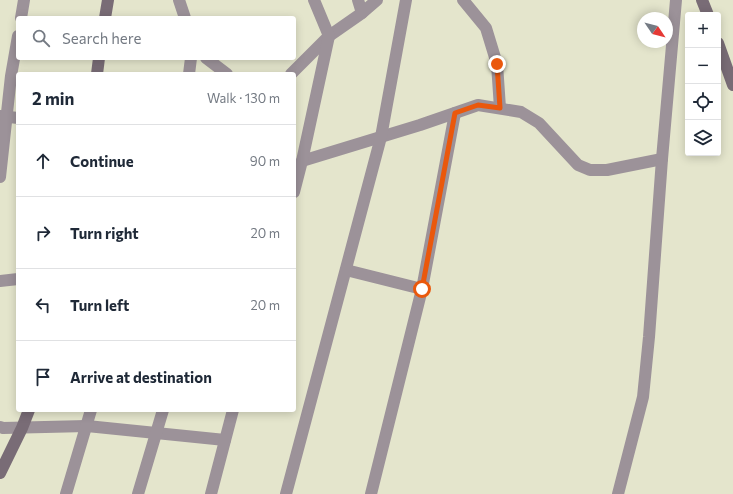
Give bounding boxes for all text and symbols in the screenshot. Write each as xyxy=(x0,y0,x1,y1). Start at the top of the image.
north arrow xyxy=(637,12,673,48)
map controls xyxy=(685,12,721,156)
button: + xyxy=(685,12,721,48)
search box xyxy=(16,16,296,60)
icon: search xyxy=(30,27,52,49)
text: Search here xyxy=(62,29,141,47)
button: − xyxy=(685,48,721,84)
route end xyxy=(488,55,506,73)
button: locate xyxy=(685,84,721,120)
text: 2 min xyxy=(32,88,74,109)
text: Walk · 130 m xyxy=(207,90,280,106)
button: layers xyxy=(685,120,721,156)
icon: ahead xyxy=(32,150,54,172)
text: Continue xyxy=(70,152,134,170)
text: 90 m xyxy=(250,153,280,169)
icon: right xyxy=(32,222,54,244)
text: Turn right xyxy=(70,224,139,242)
text: 20 m xyxy=(251,225,280,241)
route start xyxy=(413,280,431,298)
icon: left xyxy=(32,294,54,316)
text: Turn left xyxy=(70,296,129,314)
text: 20 m xyxy=(251,297,280,313)
icon: arrive xyxy=(32,366,54,388)
text: Arrive at destination xyxy=(70,368,212,386)

